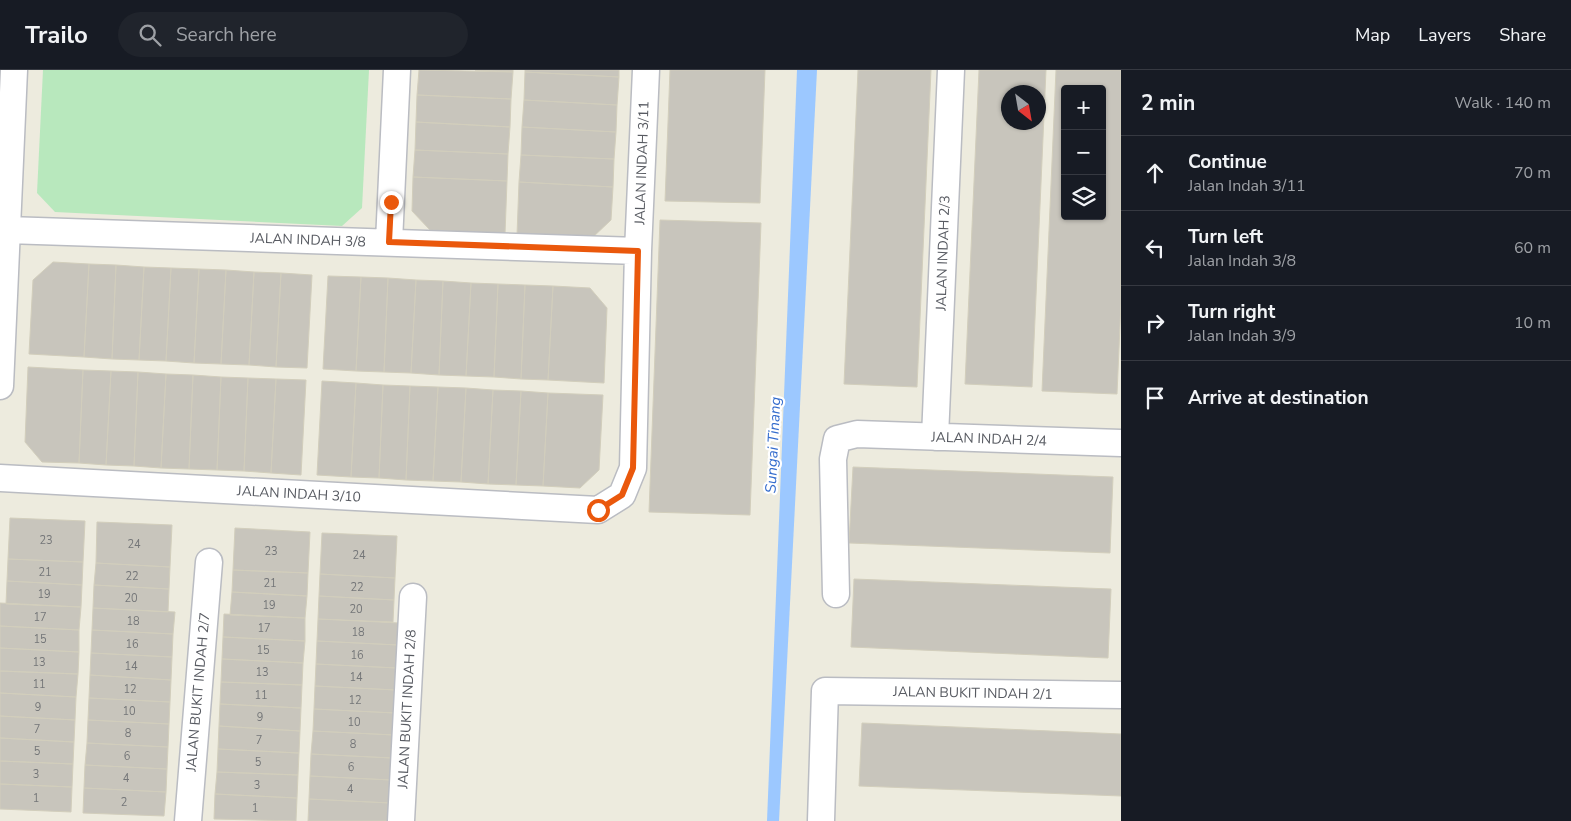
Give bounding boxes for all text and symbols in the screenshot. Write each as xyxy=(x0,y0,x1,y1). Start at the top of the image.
search box xyxy=(118,12,468,57)
text: Trailo xyxy=(25,19,88,51)
icon: search xyxy=(136,21,164,49)
text: Search here xyxy=(176,22,277,48)
text: Map xyxy=(1355,23,1390,47)
text: Layers xyxy=(1418,23,1471,47)
text: Share xyxy=(1499,23,1546,47)
north arrow xyxy=(1001,85,1046,130)
map controls xyxy=(1061,85,1106,220)
button: + xyxy=(1061,85,1106,130)
text: 2 min xyxy=(1141,89,1195,117)
text: Walk · 140 m xyxy=(1455,92,1551,114)
street label: JALAN INDAH 3/11 xyxy=(630,101,654,226)
button: − xyxy=(1061,130,1106,175)
text: Continue xyxy=(1188,149,1267,175)
icon: ahead xyxy=(1141,159,1169,187)
text: 70 m xyxy=(1514,162,1551,184)
button: layers xyxy=(1061,175,1106,220)
text: Jalan Indah 3/11 xyxy=(1188,175,1306,197)
route end xyxy=(380,191,403,214)
street label: JALAN INDAH 2/3 xyxy=(931,195,955,312)
text: Turn left xyxy=(1188,224,1263,250)
street label: JALAN INDAH 3/8 xyxy=(249,228,366,252)
icon: left xyxy=(1141,234,1169,262)
text: 60 m xyxy=(1514,237,1551,259)
text: Jalan Indah 3/8 xyxy=(1188,250,1296,272)
text: Turn right xyxy=(1188,299,1275,325)
icon: right xyxy=(1141,309,1169,337)
text: 10 m xyxy=(1514,312,1551,334)
text: Jalan Indah 3/9 xyxy=(1188,325,1296,347)
icon: arrive xyxy=(1141,384,1169,412)
text: Arrive at destination xyxy=(1188,385,1369,411)
water label: Sungai Tinang xyxy=(760,396,786,494)
street label: JALAN INDAH 2/4 xyxy=(930,427,1047,451)
street label: JALAN INDAH 3/10 xyxy=(236,481,361,507)
route start xyxy=(587,499,610,522)
house number: 23 xyxy=(39,533,53,548)
house number: 24 xyxy=(127,537,141,552)
house number: 23 xyxy=(264,544,278,559)
house number: 24 xyxy=(352,548,366,563)
house number: 21 xyxy=(38,565,52,580)
house number: 22 xyxy=(125,569,139,584)
house number: 21 xyxy=(263,576,277,591)
house number: 22 xyxy=(350,580,364,595)
house number: 19 xyxy=(37,587,51,602)
house number: 20 xyxy=(124,591,138,606)
house number: 19 xyxy=(262,598,276,613)
house number: 20 xyxy=(349,602,363,617)
house number: 17 xyxy=(33,610,47,625)
street label: JALAN BUKIT INDAH 2/7 xyxy=(181,612,214,773)
house number: 18 xyxy=(126,614,140,629)
house number: 17 xyxy=(257,621,271,636)
house number: 18 xyxy=(351,625,365,640)
street label: JALAN BUKIT INDAH 2/8 xyxy=(393,629,421,790)
house number: 15 xyxy=(33,632,47,647)
house number: 16 xyxy=(125,637,139,652)
house number: 15 xyxy=(256,643,270,658)
house number: 16 xyxy=(350,648,364,663)
house number: 13 xyxy=(32,655,46,670)
house number: 14 xyxy=(124,659,138,674)
house number: 13 xyxy=(255,665,269,680)
house number: 14 xyxy=(349,670,363,685)
house number: 11 xyxy=(32,677,46,692)
house number: 12 xyxy=(123,682,137,697)
street label: JALAN BUKIT INDAH 2/1 xyxy=(892,682,1053,704)
house number: 11 xyxy=(254,688,268,703)
house number: 12 xyxy=(348,693,362,708)
house number: 9 xyxy=(35,700,41,715)
house number: 10 xyxy=(122,704,136,719)
house number: 9 xyxy=(257,710,263,725)
house number: 10 xyxy=(347,715,361,730)
house number: 7 xyxy=(34,722,40,737)
house number: 8 xyxy=(125,726,132,741)
house number: 7 xyxy=(256,733,262,748)
house number: 8 xyxy=(350,737,357,752)
house number: 5 xyxy=(34,744,41,759)
house number: 6 xyxy=(124,749,131,764)
house number: 5 xyxy=(255,755,262,770)
house number: 6 xyxy=(348,760,355,775)
house number: 3 xyxy=(33,767,39,782)
house number: 4 xyxy=(123,771,130,786)
house number: 3 xyxy=(254,778,260,793)
house number: 4 xyxy=(347,782,354,797)
house number: 1 xyxy=(33,791,39,806)
house number: 2 xyxy=(121,795,127,810)
house number: 1 xyxy=(252,801,258,816)

